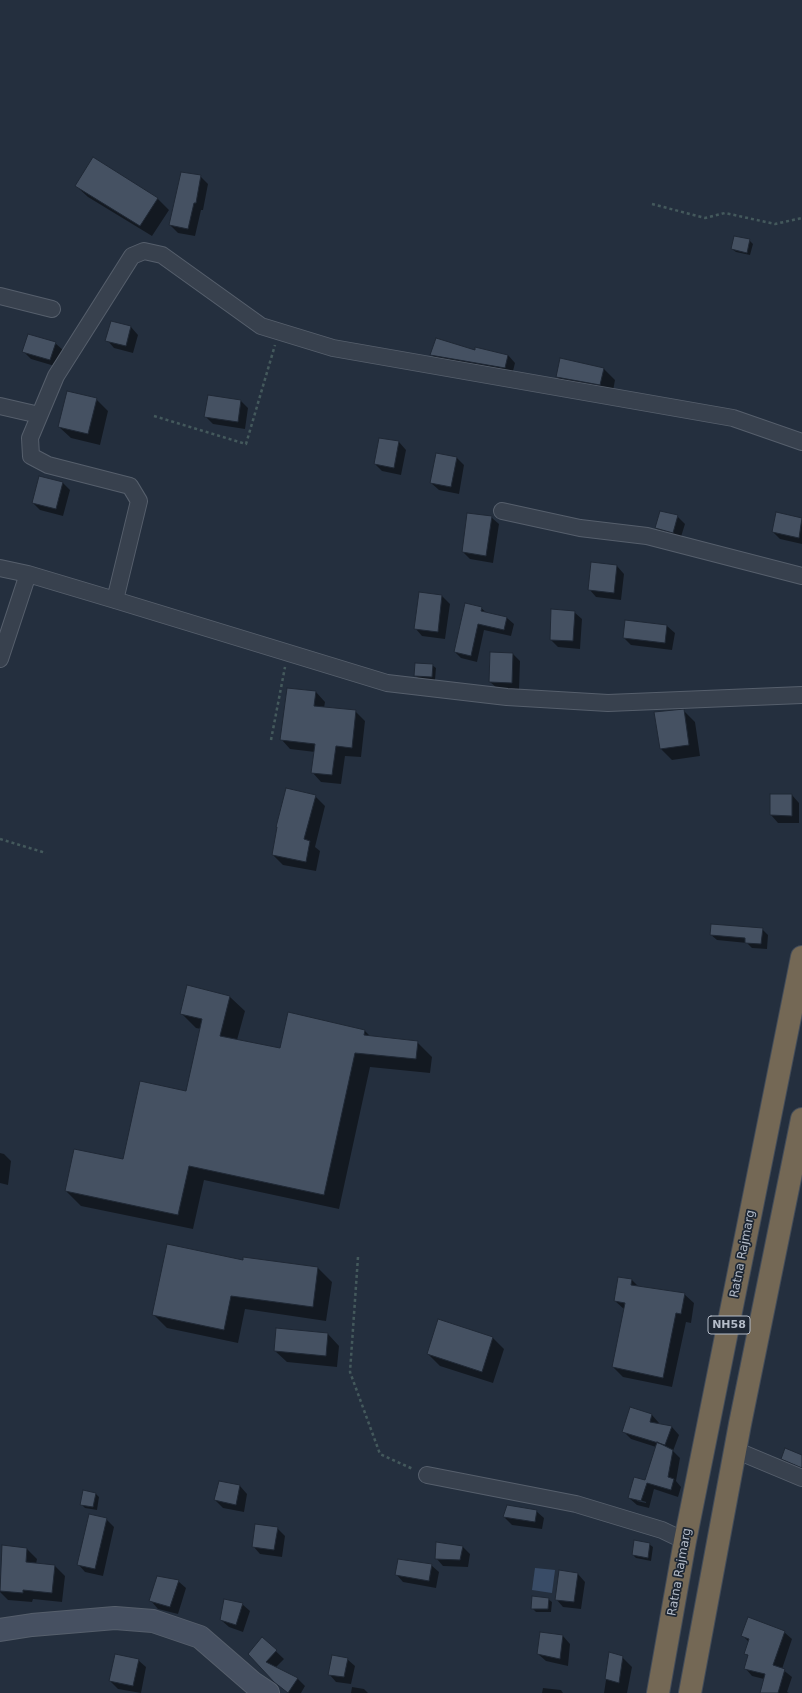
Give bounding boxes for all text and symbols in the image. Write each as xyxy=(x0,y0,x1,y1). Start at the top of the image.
street label: Ratna Rajmarg xyxy=(727,1209,759,1299)
road number: NH58 xyxy=(708,1316,750,1334)
street label: Ratna Rajmarg xyxy=(665,1527,695,1617)

